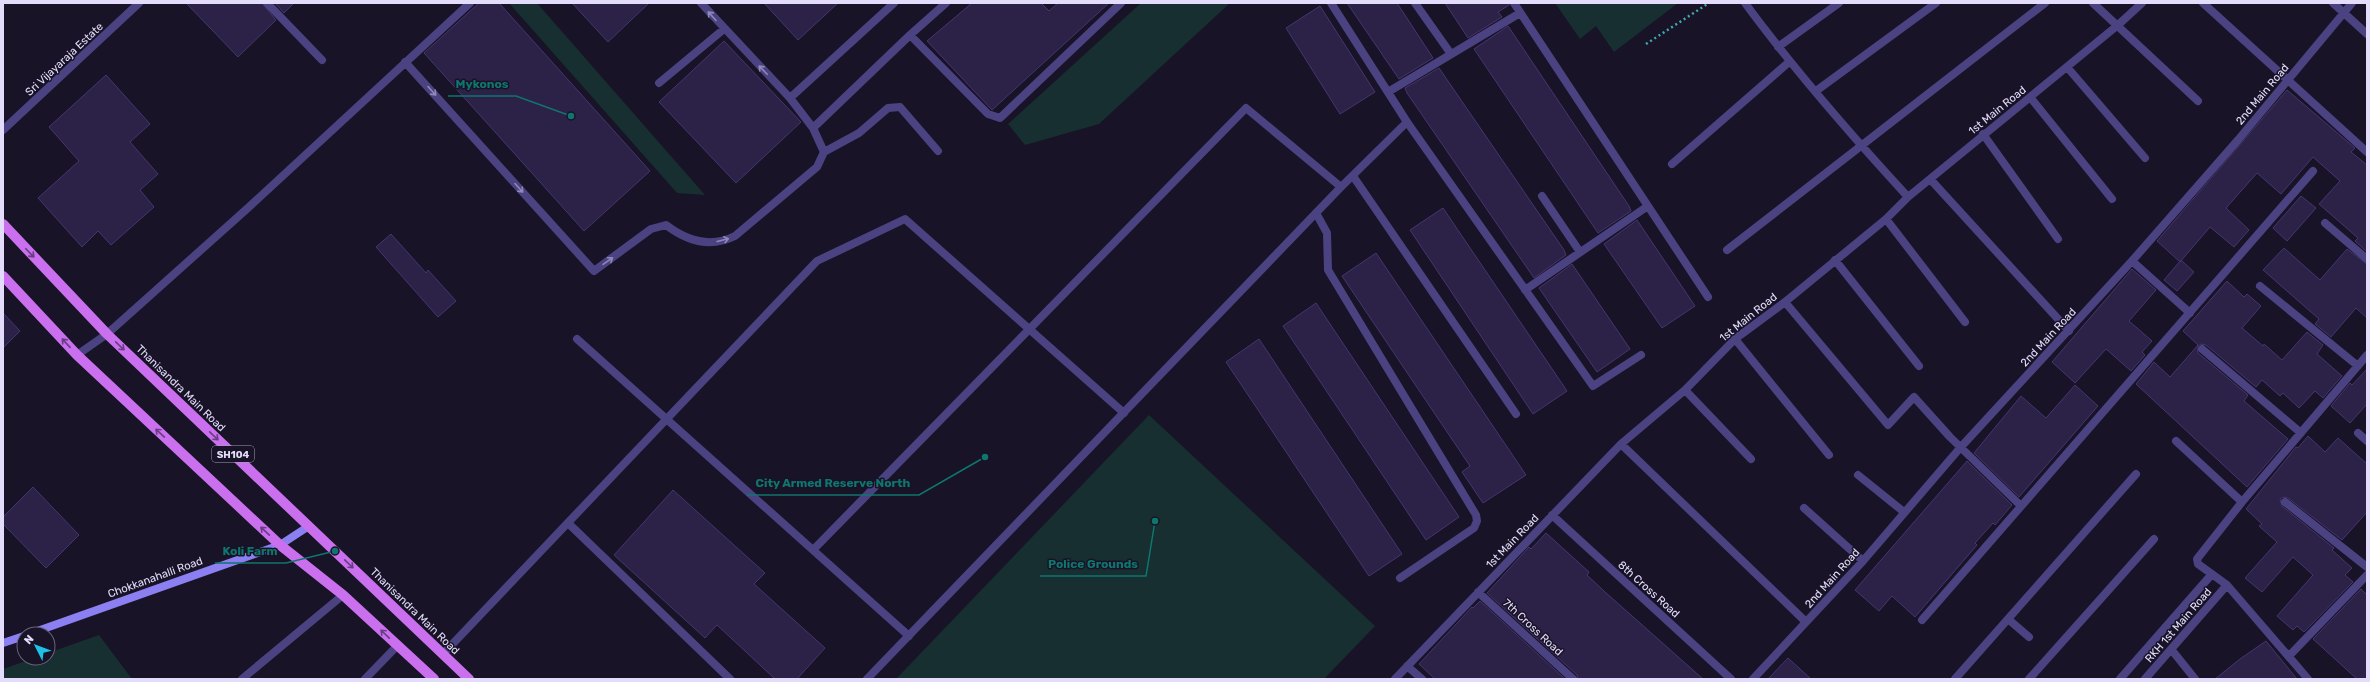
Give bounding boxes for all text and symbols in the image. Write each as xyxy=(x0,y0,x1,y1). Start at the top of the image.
one-way arrow xyxy=(708,11,717,21)
street label: Sri Vijayaraja Estate xyxy=(23,20,106,99)
street label: 2nd Main Road xyxy=(2233,61,2292,127)
one-way arrow xyxy=(758,65,768,75)
callout: Mykonos xyxy=(448,72,516,96)
text: Mykonos xyxy=(456,77,509,91)
street label: 1st Main Road xyxy=(1966,83,2029,138)
one-way arrow xyxy=(427,86,436,96)
one-way arrow xyxy=(514,183,523,193)
one-way arrow xyxy=(716,236,729,244)
one-way arrow xyxy=(25,248,35,258)
one-way arrow xyxy=(603,257,614,265)
street label: 1st Main Road xyxy=(1717,290,1780,345)
street label: 2nd Main Road xyxy=(2018,305,2079,369)
one-way arrow xyxy=(61,338,71,348)
one-way arrow xyxy=(115,341,125,351)
street label: Thanisandra Main Road xyxy=(133,342,228,434)
one-way arrow xyxy=(155,428,165,437)
one-way arrow xyxy=(209,431,219,441)
road number: SH104 xyxy=(212,446,254,462)
callout: City Armed Reserve North xyxy=(747,471,919,495)
text: City Armed Reserve North xyxy=(756,476,911,490)
street label: 1st Main Road xyxy=(1483,512,1541,571)
one-way arrow xyxy=(260,526,270,536)
callout: Koli Farm xyxy=(215,539,286,563)
text: Koli Farm xyxy=(222,544,278,558)
street label: 2nd Main Road xyxy=(1802,546,1862,611)
callout: Police Grounds xyxy=(1040,552,1146,576)
street label: Chokkanahalli Road xyxy=(106,554,204,601)
text: Police Grounds xyxy=(1048,557,1138,571)
street label: 8th Cross Road xyxy=(1615,558,1682,620)
one-way arrow xyxy=(344,559,354,569)
street label: Thanisandra Main Road xyxy=(367,565,462,657)
street label: RKH 1st Main Road xyxy=(2142,585,2214,665)
street label: 7th Cross Road xyxy=(1500,596,1565,658)
north arrow xyxy=(16,626,56,666)
one-way arrow xyxy=(379,630,390,639)
text: N xyxy=(21,632,36,647)

